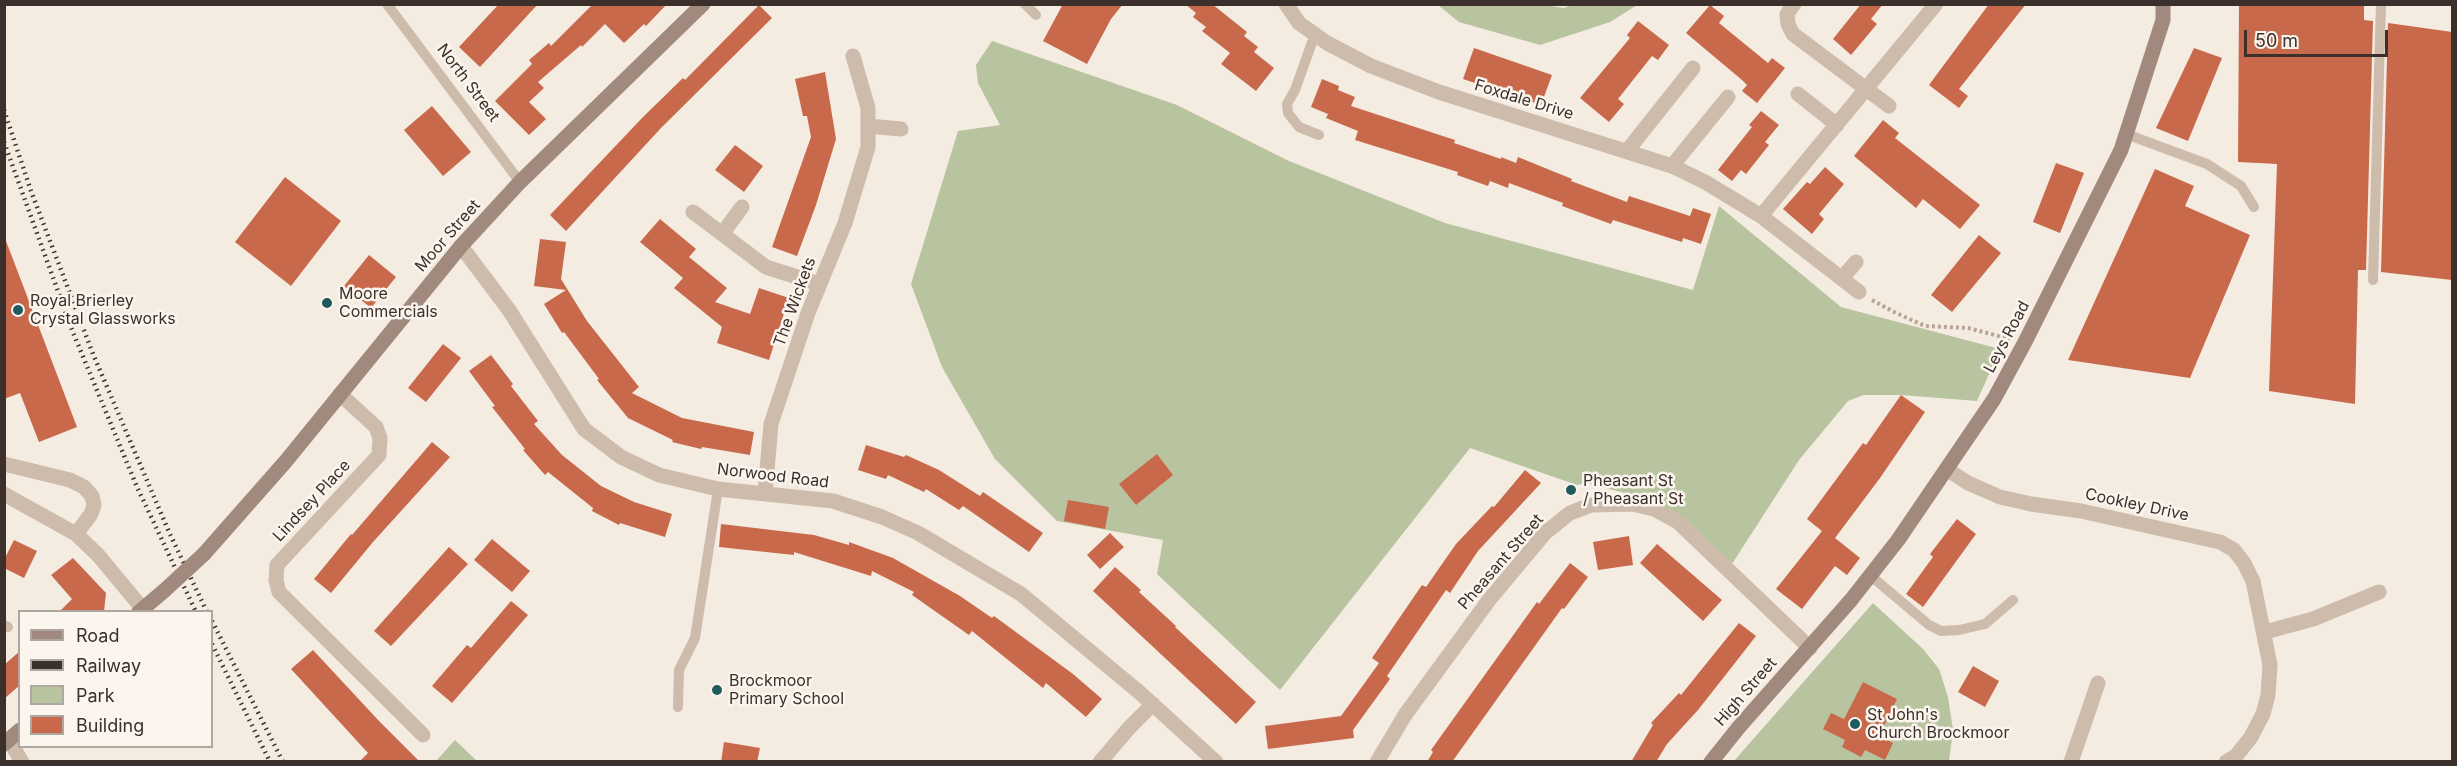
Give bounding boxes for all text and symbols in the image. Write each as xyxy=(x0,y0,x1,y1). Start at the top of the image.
scale bar xyxy=(2247,18,2391,56)
text: 50 m xyxy=(2255,30,2298,51)
street label: North Street xyxy=(433,40,503,126)
street label: Foxdale Drive xyxy=(1472,76,1576,124)
street label: Moor Street xyxy=(411,196,485,276)
street label: The Wickets xyxy=(770,255,820,349)
place label: Moore Commercials xyxy=(339,284,438,322)
place label: Royal Brierley Crystal Glassworks xyxy=(30,291,176,329)
marker: Moore Commercials xyxy=(320,296,334,310)
street label: Leys Road xyxy=(1980,298,2034,376)
marker: Royal Brierley Crystal Glassworks xyxy=(11,303,25,317)
street label: Lindsey Place xyxy=(269,456,355,546)
street label: Norwood Road xyxy=(716,460,830,492)
place label: Pheasant St / Pheasant St xyxy=(1583,471,1684,509)
marker: Pheasant St / Pheasant St xyxy=(1564,483,1578,497)
street label: Cookley Drive xyxy=(2083,485,2191,525)
street label: Pheasant Street xyxy=(1454,510,1548,614)
legend xyxy=(18,610,213,748)
text: Road xyxy=(76,625,119,646)
street label: High Street xyxy=(1711,654,1781,730)
text: Railway xyxy=(76,655,141,676)
place label: Brockmoor Primary School xyxy=(729,671,844,709)
marker: Brockmoor Primary School xyxy=(710,683,724,697)
text: Park xyxy=(76,685,115,706)
place label: St John's Church Brockmoor xyxy=(1867,705,2009,743)
text: Building xyxy=(76,715,144,736)
marker: St John's Church Brockmoor xyxy=(1848,717,1862,731)

